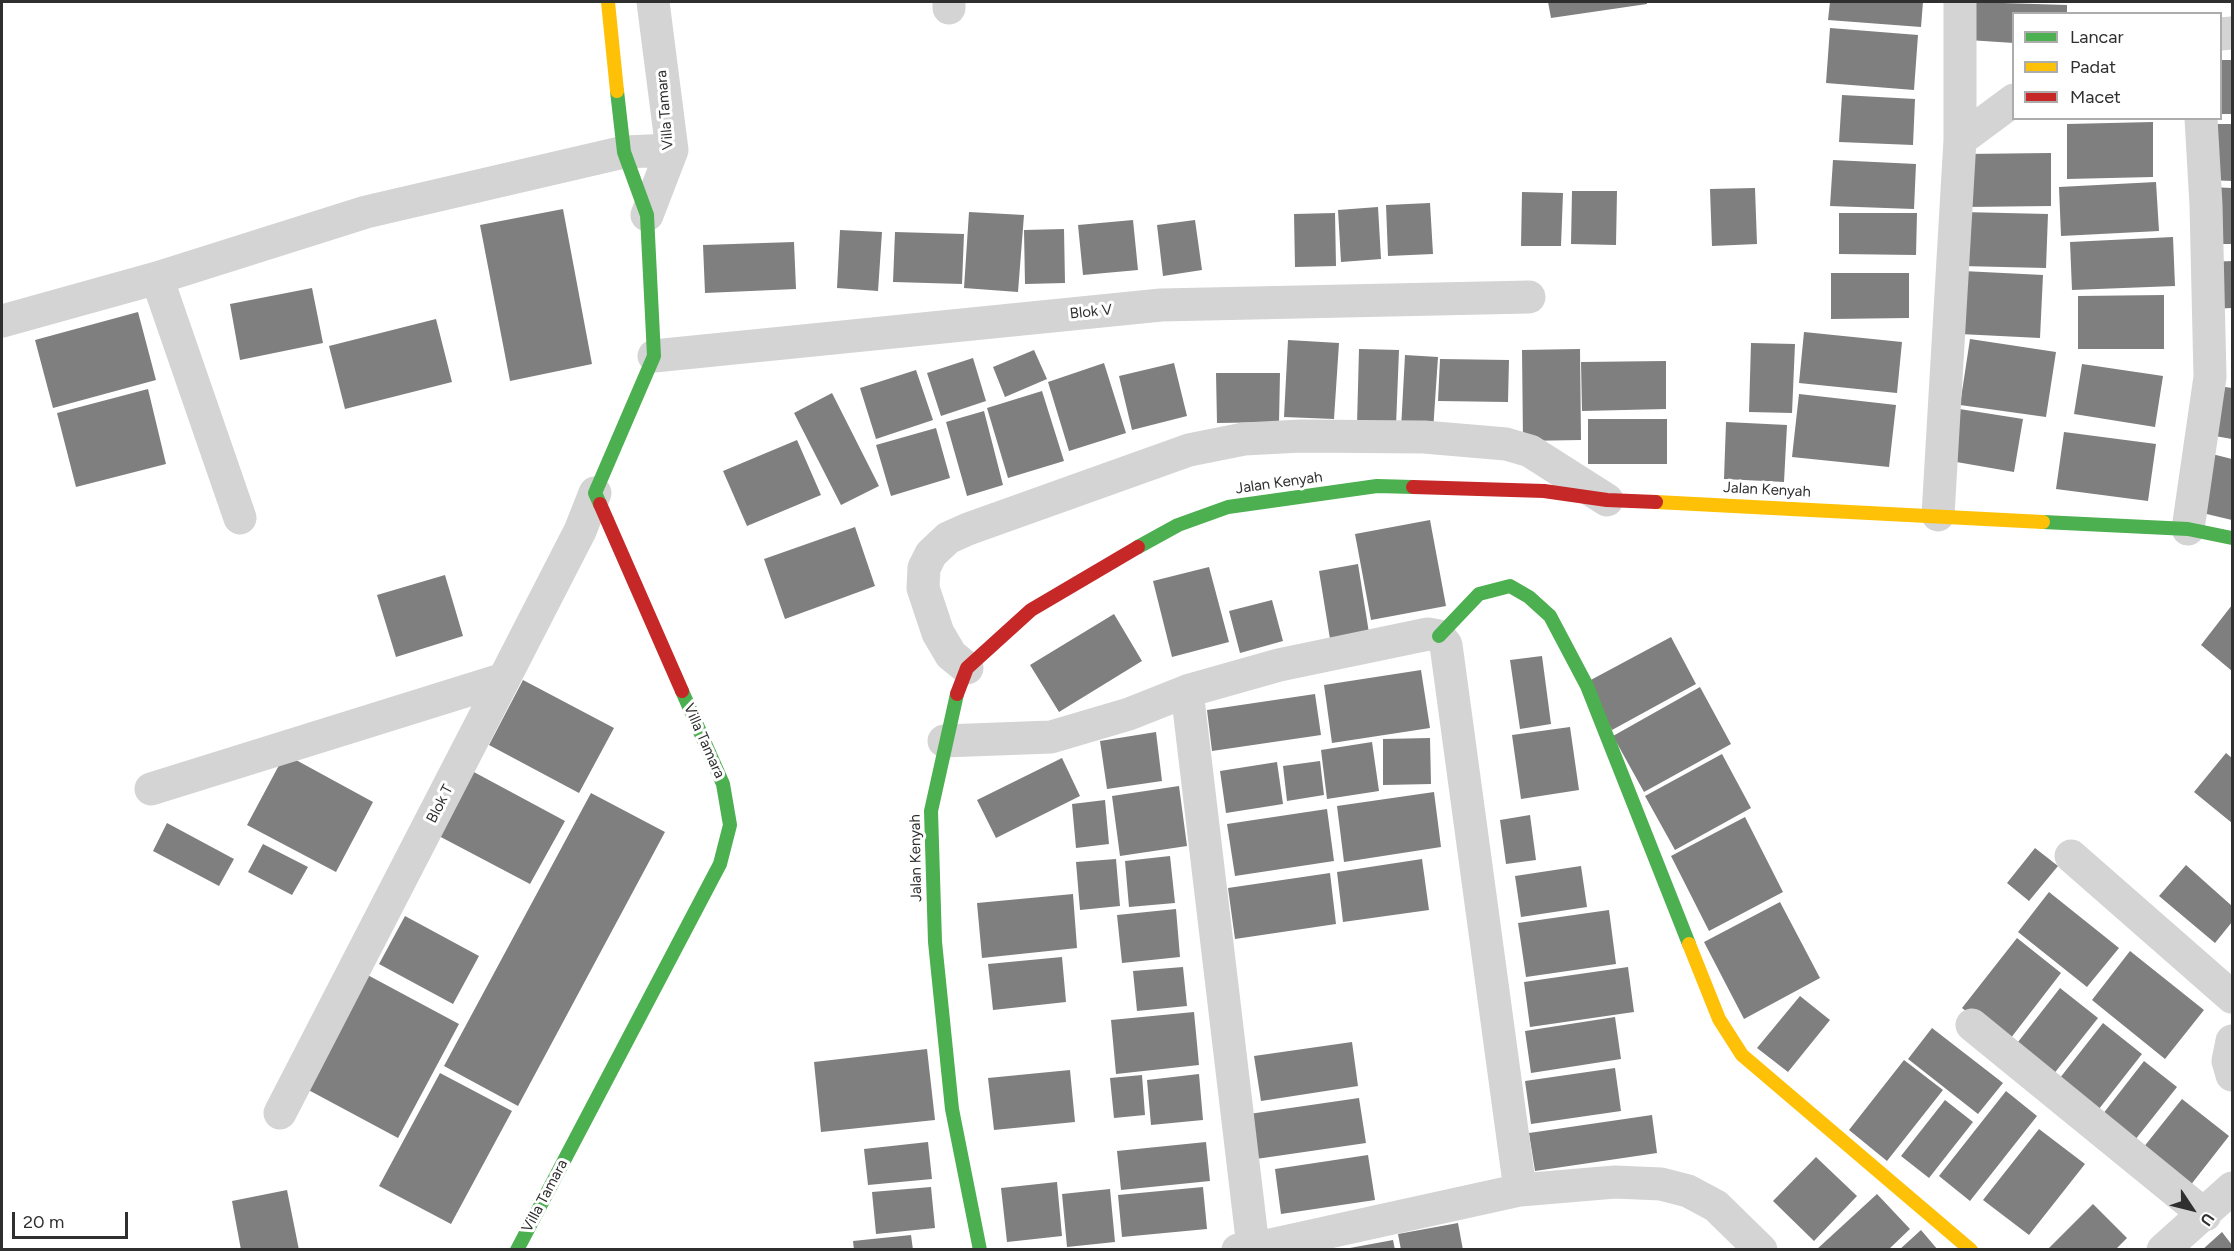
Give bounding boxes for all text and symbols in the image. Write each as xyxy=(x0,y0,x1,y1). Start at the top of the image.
legend xyxy=(2012,12,2222,120)
text: Lancar xyxy=(2070,26,2124,48)
text: Padat xyxy=(2070,56,2116,78)
street label: Villa Tamara xyxy=(653,69,677,151)
text: Macet xyxy=(2070,86,2121,108)
street label: Blok V xyxy=(1069,301,1113,323)
street label: Jalan Kenyah xyxy=(1234,468,1324,498)
street label: Jalan Kenyah xyxy=(1723,479,1811,501)
street label: Villa Tamara xyxy=(680,701,728,781)
street label: Blok T xyxy=(423,782,457,826)
street label: Jalan Kenyah xyxy=(906,814,926,902)
street label: Villa Tamara xyxy=(518,1156,572,1236)
north arrow xyxy=(2162,1179,2222,1239)
scale bar xyxy=(15,1200,130,1238)
text: U xyxy=(2196,1210,2218,1230)
text: 20 m xyxy=(23,1211,64,1233)

